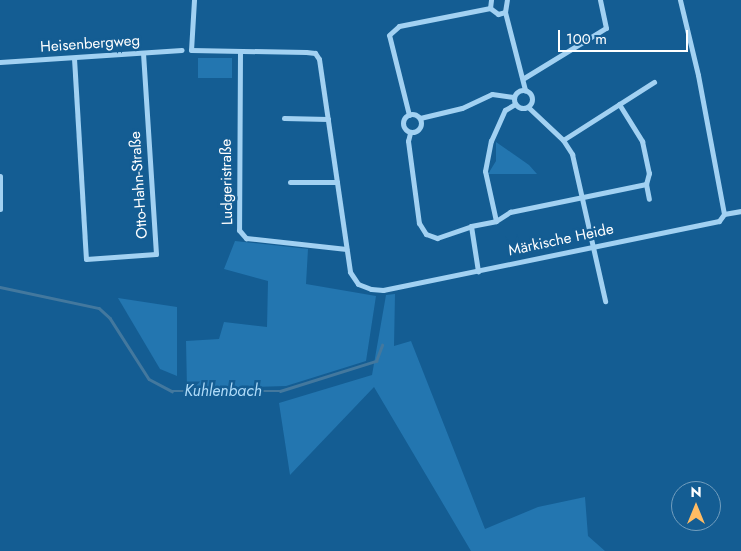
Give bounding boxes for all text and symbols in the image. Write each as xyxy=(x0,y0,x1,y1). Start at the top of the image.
scale bar xyxy=(561,20,691,52)
text: 100 m xyxy=(566,28,607,50)
street label: Heisenbergweg xyxy=(39,32,141,56)
street label: Otto-Hahn-Straße xyxy=(126,131,152,239)
street label: Ludgeristraße xyxy=(217,139,237,225)
street label: Märkische Heide xyxy=(507,220,615,260)
water label: Kuhlenbach xyxy=(184,381,262,401)
north arrow xyxy=(671,481,721,531)
text: N xyxy=(690,482,702,502)

